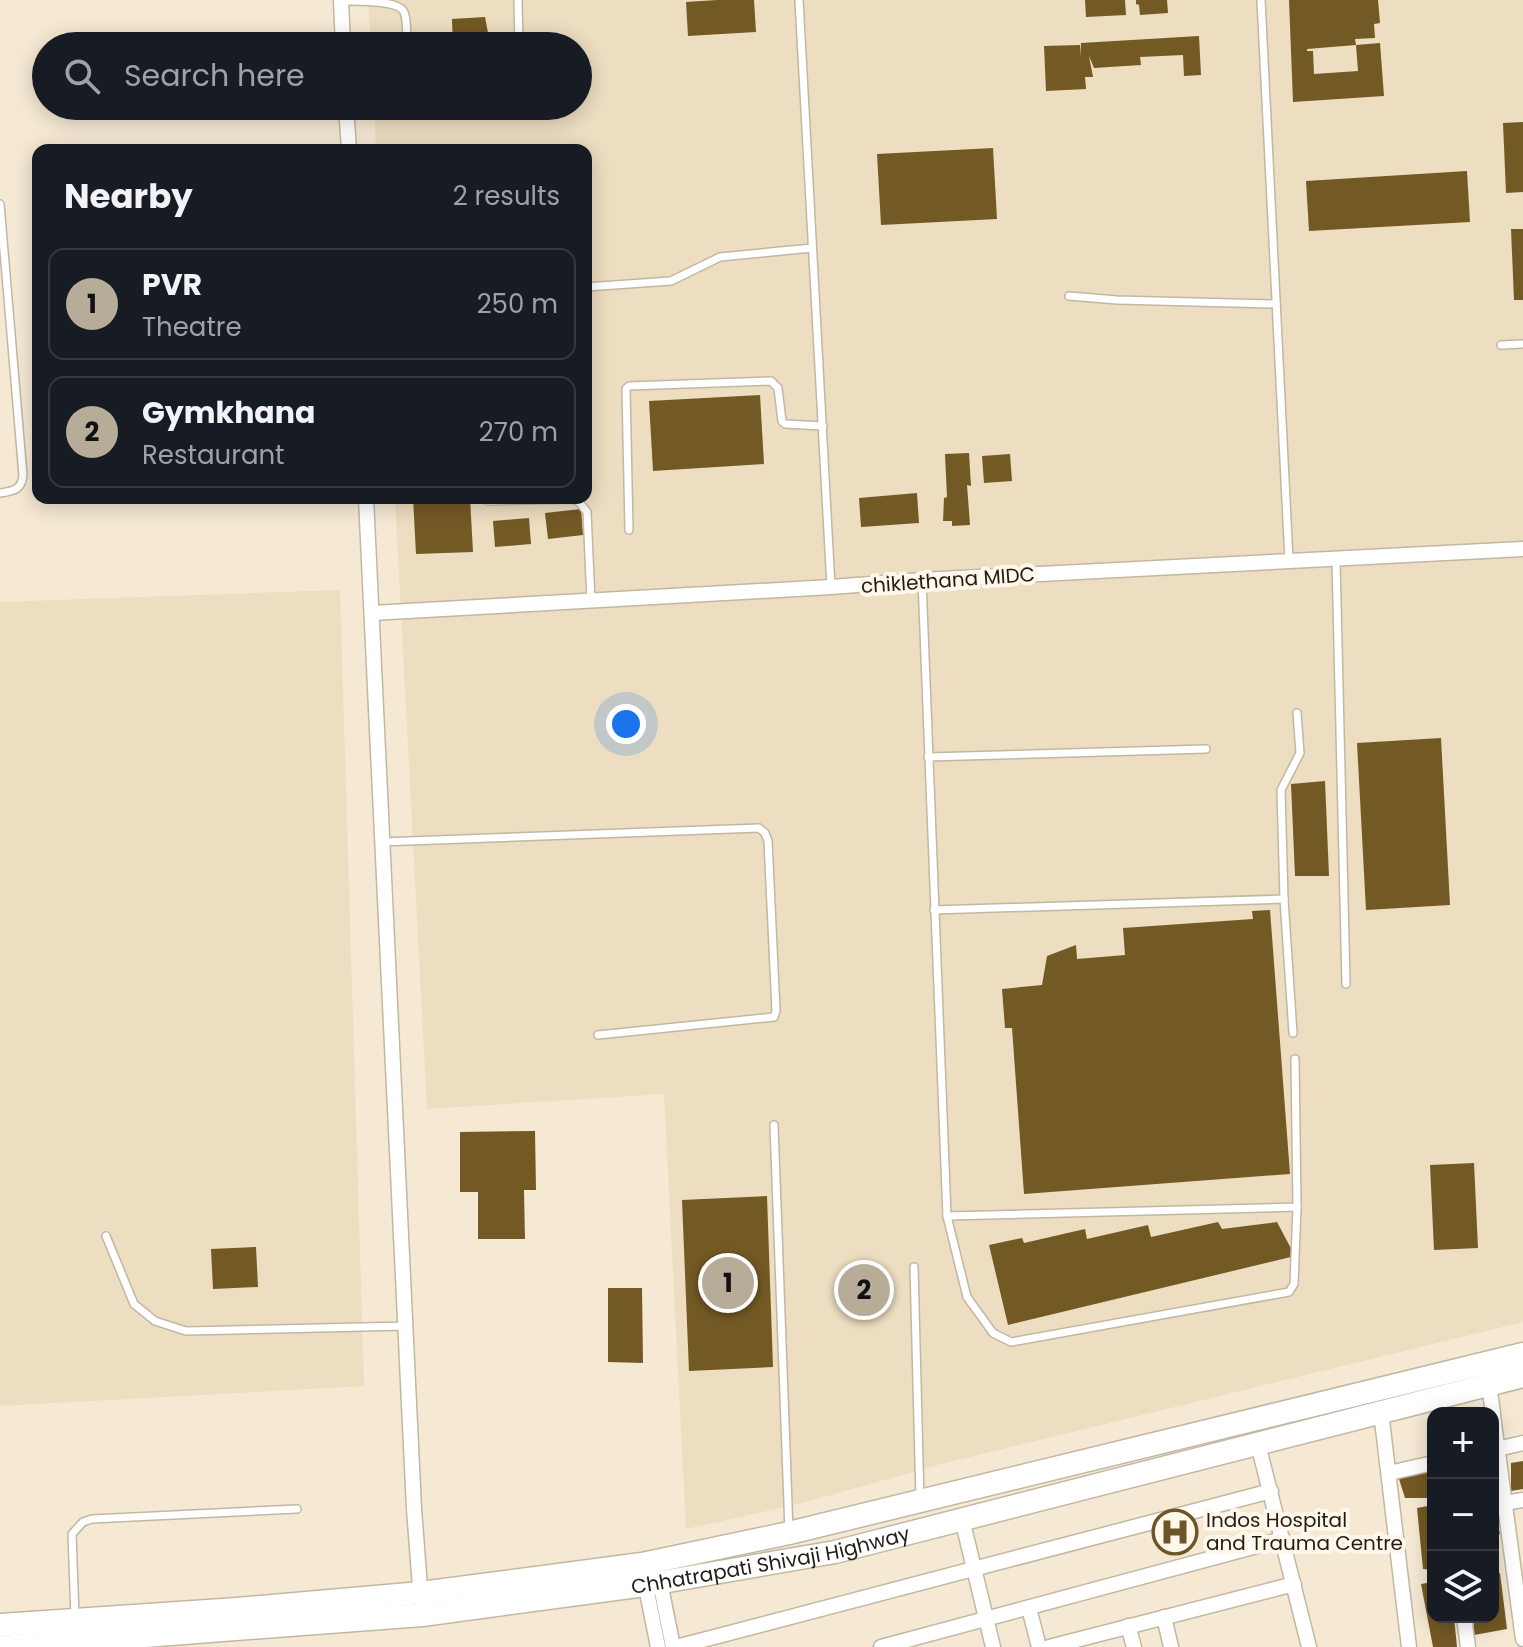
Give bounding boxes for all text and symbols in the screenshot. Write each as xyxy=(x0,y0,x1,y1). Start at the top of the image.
search box xyxy=(32,32,592,120)
icon: search xyxy=(60,54,104,98)
text: Search here xyxy=(124,54,305,97)
text: Nearby xyxy=(64,172,193,220)
text: 2 results xyxy=(453,178,560,214)
text: PVR xyxy=(142,263,202,306)
text: 1 xyxy=(87,286,97,322)
text: 250 m xyxy=(477,286,558,322)
text: Theatre xyxy=(142,309,242,345)
text: Gymkhana xyxy=(142,391,315,434)
text: 2 xyxy=(85,414,99,450)
text: 270 m xyxy=(479,414,558,450)
text: Restaurant xyxy=(142,437,285,473)
street label: chiklethana MIDC xyxy=(860,560,1036,600)
your location xyxy=(606,704,646,744)
pin: 1 xyxy=(702,1253,754,1313)
pin: 2 xyxy=(838,1260,890,1320)
map controls xyxy=(1427,1407,1499,1623)
button: + xyxy=(1427,1407,1499,1479)
button: − xyxy=(1427,1479,1499,1551)
place label: Indos Hospital and Trauma Centre xyxy=(1206,1506,1403,1557)
hospital icon: Indos Hospital and Trauma Centre xyxy=(1151,1508,1199,1556)
street label: Chhatrapati Shivaji Highway xyxy=(629,1519,913,1601)
button: layers xyxy=(1427,1551,1499,1623)

